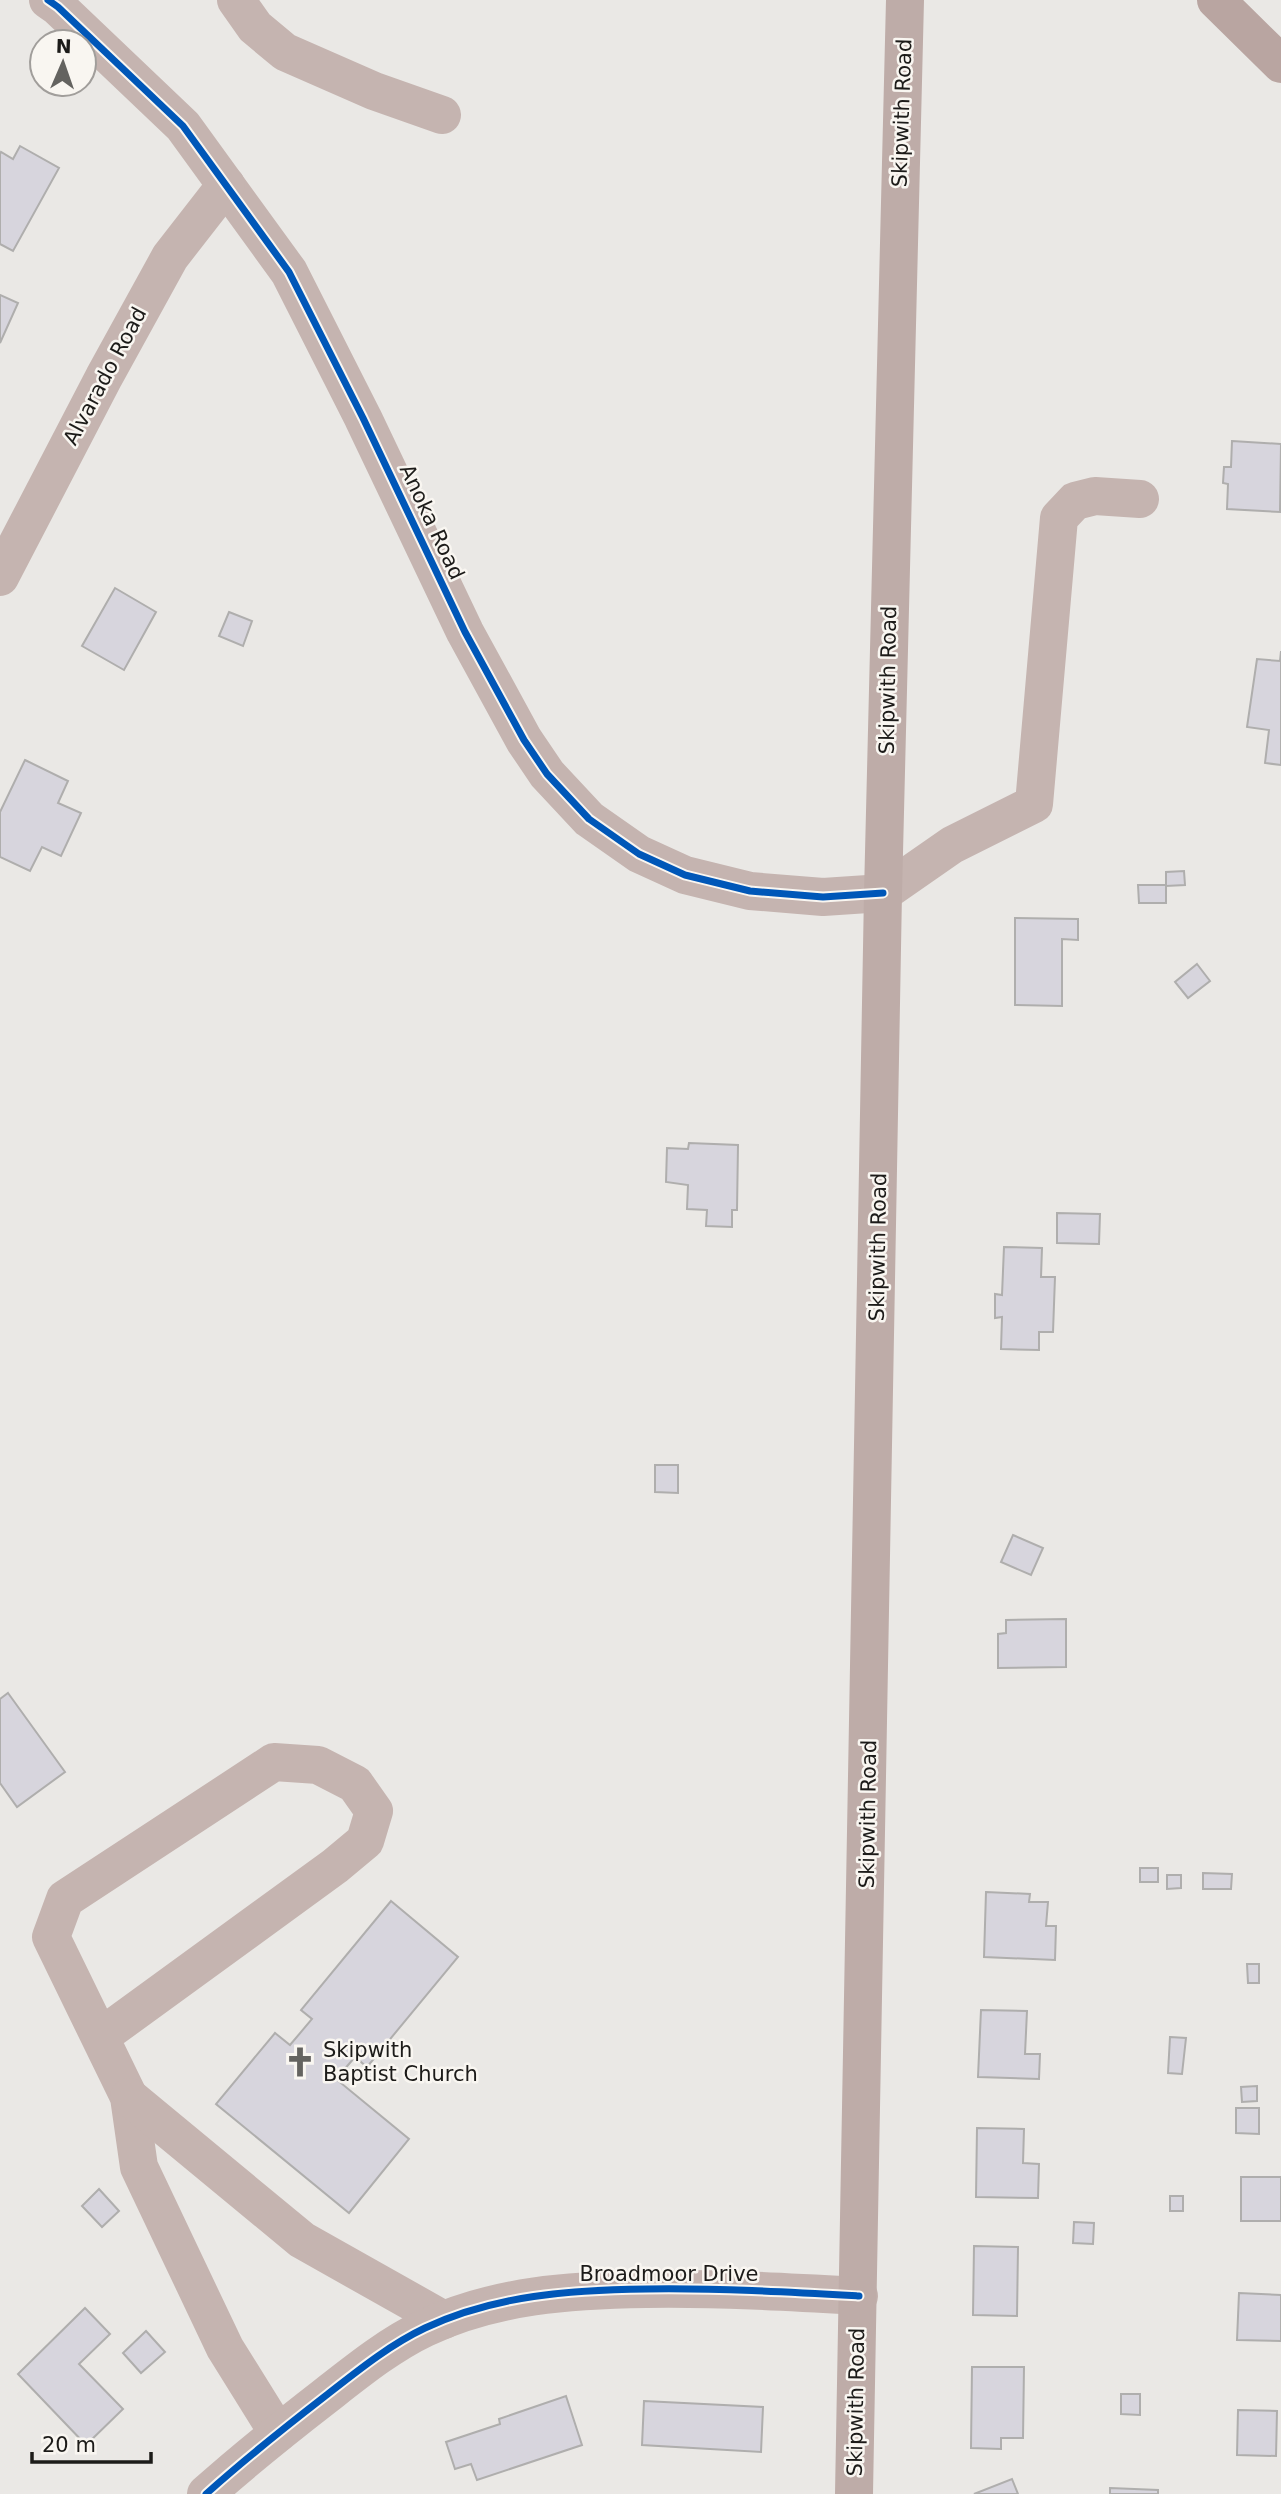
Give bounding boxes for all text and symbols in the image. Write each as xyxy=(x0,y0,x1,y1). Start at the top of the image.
north arrow xyxy=(28,28,98,98)
text: N xyxy=(55,35,72,57)
street label: Skipwith Road xyxy=(887,38,917,188)
street label: Alvarado Road xyxy=(59,303,151,449)
street label: Anoka Road xyxy=(395,460,469,584)
street label: Skipwith Road xyxy=(875,606,901,754)
street label: Skipwith Road xyxy=(865,1173,891,1321)
street label: Skipwith Road xyxy=(855,1740,881,1888)
place label: Skipwith Baptist Church xyxy=(323,2038,478,2086)
church icon: Skipwith Baptist Church xyxy=(283,2045,317,2079)
street label: Broadmoor Drive xyxy=(579,2262,759,2286)
street label: Skipwith Road xyxy=(843,2328,869,2476)
scale bar xyxy=(32,2420,150,2464)
text: 20 m xyxy=(42,2433,96,2457)

